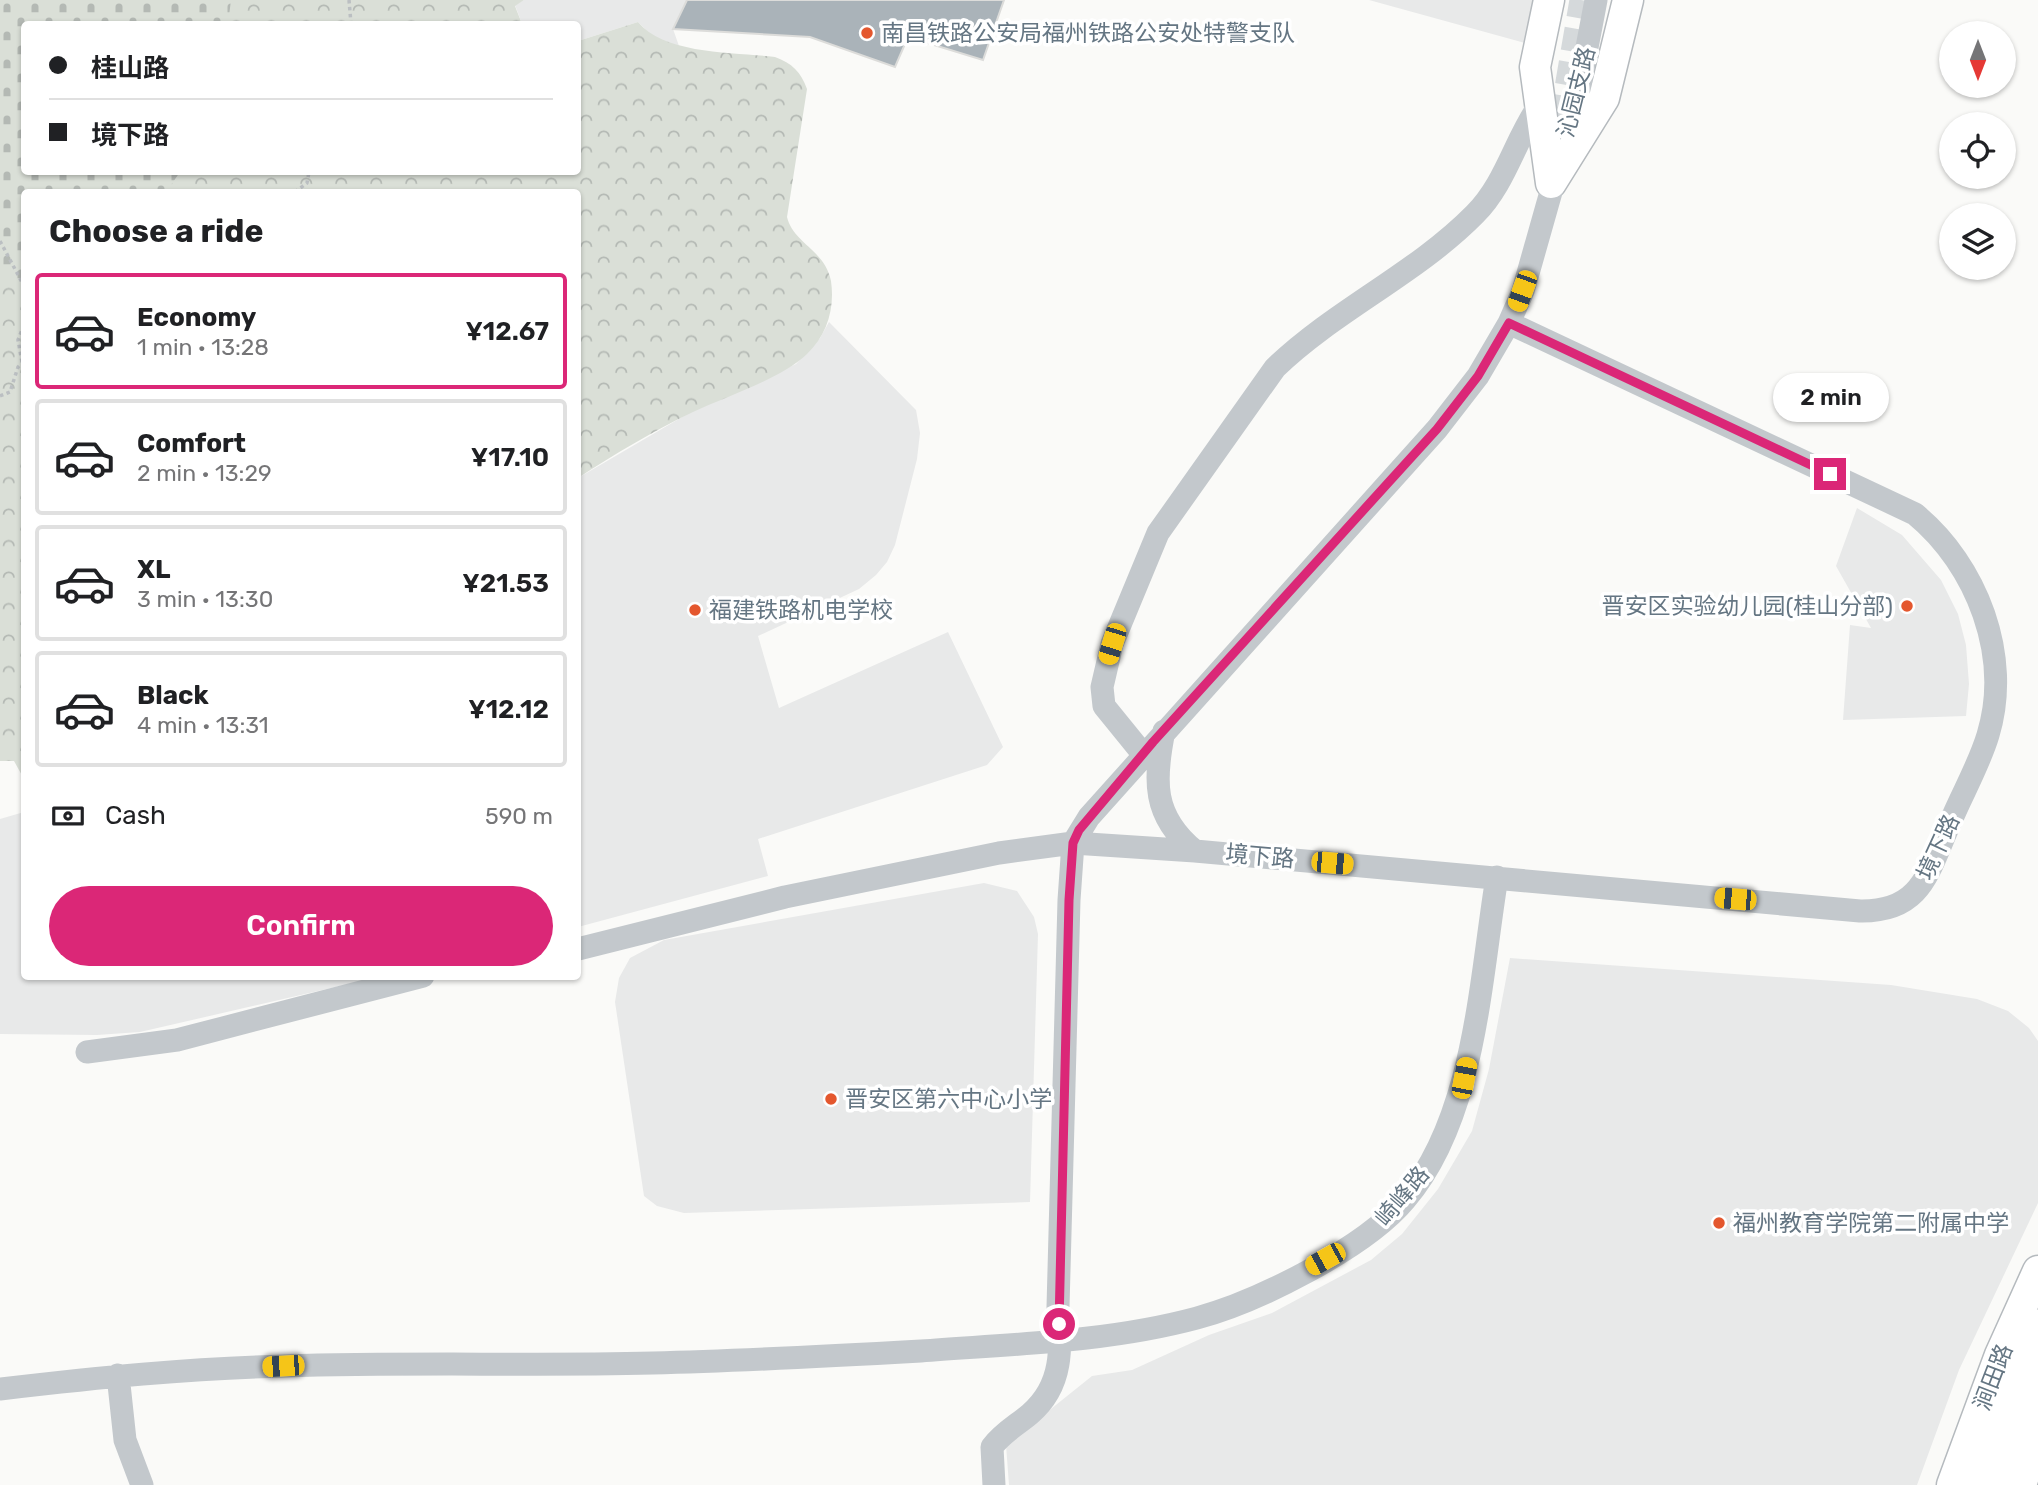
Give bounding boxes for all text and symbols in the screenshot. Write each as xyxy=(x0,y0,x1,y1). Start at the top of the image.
place label: 南昌铁路公安局福州铁路公安处特警支队 xyxy=(881,19,1295,47)
north arrow xyxy=(1939,21,2016,98)
map controls xyxy=(1939,21,2016,280)
marker: 南昌铁路公安局福州铁路公安处特警支队 xyxy=(859,25,875,41)
street label: 沁园支路 xyxy=(1551,44,1601,140)
text: 桂山路 xyxy=(91,53,169,84)
button: locate xyxy=(1939,112,2016,189)
text: 境下路 xyxy=(91,120,169,151)
button: layers xyxy=(1939,203,2016,280)
text: Choose a ride xyxy=(49,212,263,250)
car xyxy=(1505,268,1540,314)
icon: car xyxy=(53,300,116,363)
text: Economy xyxy=(137,302,256,333)
text: ¥12.67 xyxy=(465,316,549,347)
text: 1 min · 13:28 xyxy=(137,333,269,361)
callout: 2 min xyxy=(1772,372,1888,421)
text: 2 min xyxy=(1800,383,1862,411)
icon: car xyxy=(53,426,116,489)
text: Comfort xyxy=(137,428,246,459)
text: ¥17.10 xyxy=(471,442,549,473)
route end xyxy=(1814,458,1846,490)
text: 2 min · 13:29 xyxy=(137,459,272,487)
icon: car xyxy=(53,552,116,615)
text: XL xyxy=(137,554,170,585)
text: ¥21.53 xyxy=(462,568,549,599)
text: 3 min · 13:30 xyxy=(137,585,273,613)
place label: 晋安区实验幼儿园(桂山分部) xyxy=(1601,592,1893,620)
place label: 福建铁路机电学校 xyxy=(709,596,893,624)
marker: 晋安区实验幼儿园(桂山分部) xyxy=(1899,598,1915,614)
marker: 福建铁路机电学校 xyxy=(687,602,703,618)
car xyxy=(1096,621,1129,667)
icon: car xyxy=(53,678,116,741)
text: Black xyxy=(137,680,209,711)
text: ¥12.12 xyxy=(468,694,549,725)
text: 4 min · 13:31 xyxy=(137,711,269,739)
icon: cash xyxy=(49,797,87,835)
text: Cash xyxy=(105,800,166,831)
text: 590 m xyxy=(485,802,553,830)
street label: 境下路 xyxy=(1911,810,1965,884)
street label: 境下路 xyxy=(1224,839,1296,873)
car xyxy=(1311,851,1354,875)
button: Confirm xyxy=(49,886,553,966)
car xyxy=(1714,887,1757,911)
car xyxy=(1450,1055,1479,1101)
place label: 晋安区第六中心小学 xyxy=(845,1085,1052,1113)
marker: 晋安区第六中心小学 xyxy=(823,1091,839,1107)
street label: 崎峰路 xyxy=(1369,1161,1435,1231)
place label: 福州教育学院第二附属中学 xyxy=(1733,1209,2009,1237)
marker: 福州教育学院第二附属中学 xyxy=(1711,1215,1727,1231)
car xyxy=(1302,1240,1349,1278)
route start xyxy=(1043,1308,1075,1340)
street label: 涧田路 xyxy=(1968,1340,2018,1414)
car xyxy=(262,1354,305,1378)

